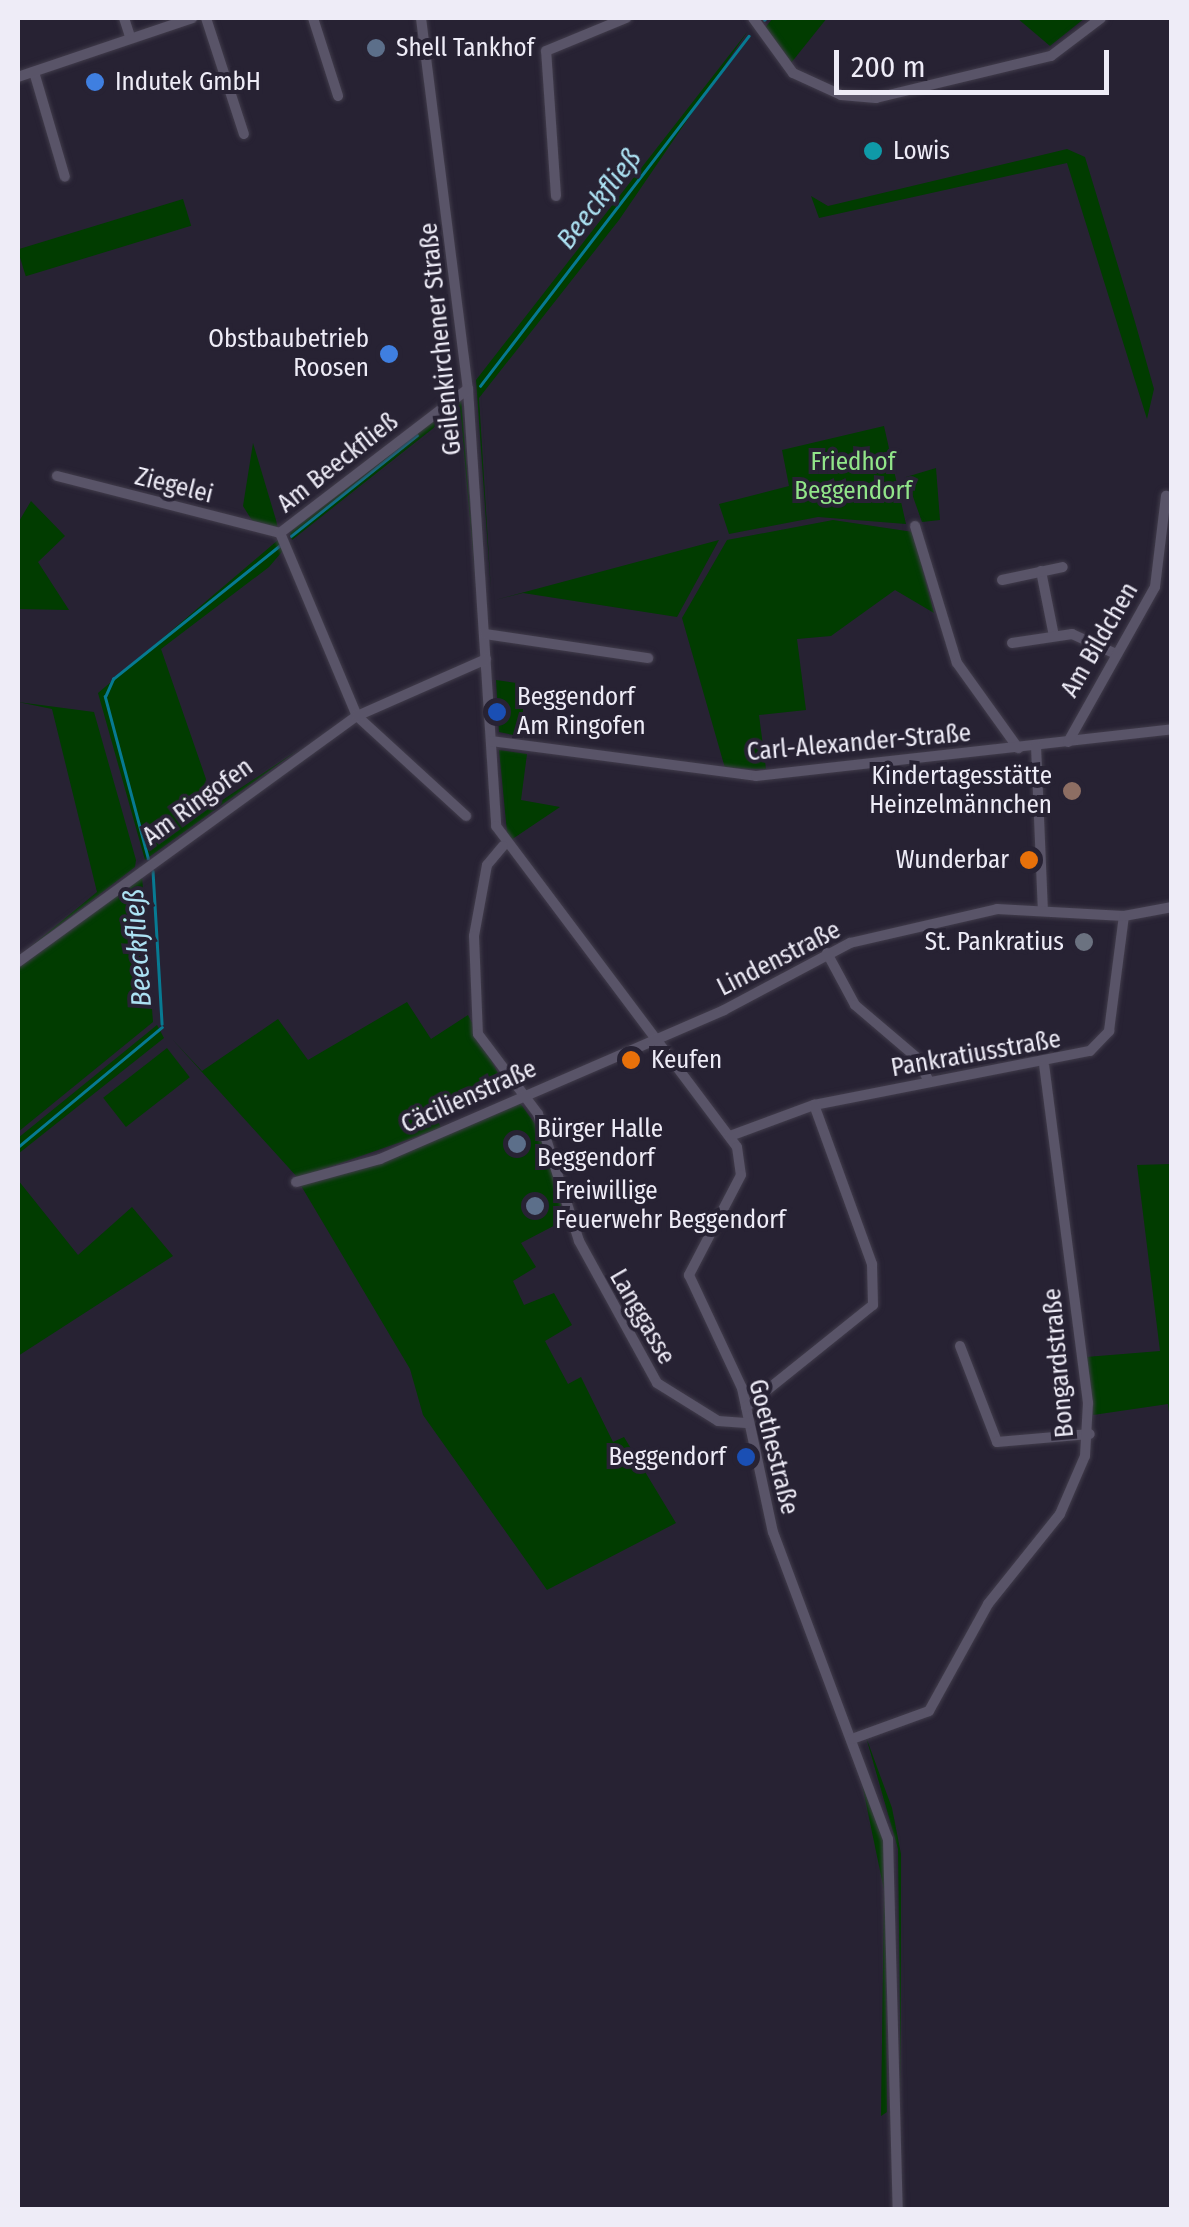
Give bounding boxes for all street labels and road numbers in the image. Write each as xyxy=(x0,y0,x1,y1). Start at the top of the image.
street label: Geilenkirchener Straße xyxy=(414,221,468,457)
street label: Am Beeckfließ xyxy=(272,407,404,519)
street label: Ziegelei xyxy=(132,462,216,510)
street label: Am Bildchen xyxy=(1055,577,1145,703)
street label: Carl-Alexander-Straße xyxy=(746,718,972,768)
street label: Am Ringofen xyxy=(137,752,259,852)
street label: Lindenstraße xyxy=(712,915,846,1003)
street label: Pankratiusstraße xyxy=(889,1024,1063,1084)
street label: Cäcilienstraße xyxy=(397,1054,541,1140)
street label: Langgasse xyxy=(603,1264,681,1370)
street label: Bongardstraße xyxy=(1038,1287,1080,1439)
street label: Goethestraße xyxy=(742,1376,804,1518)

